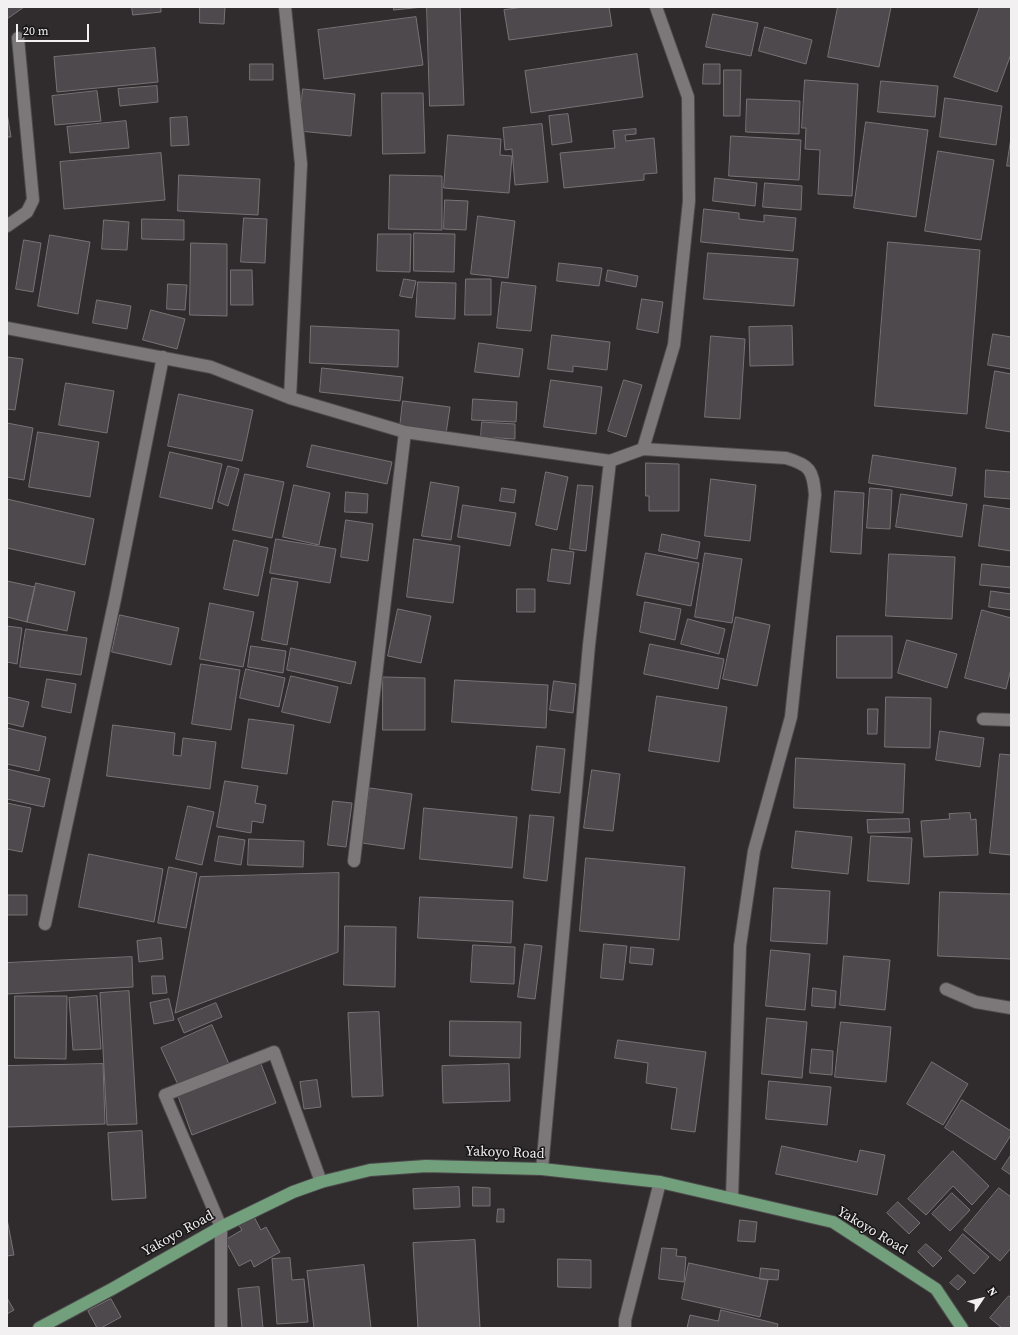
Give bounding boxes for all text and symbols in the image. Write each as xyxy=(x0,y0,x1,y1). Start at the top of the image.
scale bar xyxy=(18,16,91,42)
text: 20 m xyxy=(23,23,49,39)
street label: Yakoyo Road xyxy=(465,1143,545,1163)
street label: Yakoyo Road xyxy=(834,1203,910,1259)
street label: Yakoyo Road xyxy=(139,1207,217,1261)
north arrow xyxy=(962,1279,1002,1319)
text: N xyxy=(984,1284,1001,1299)

